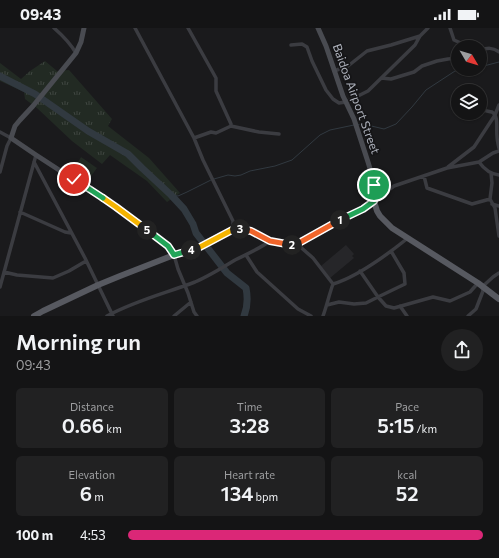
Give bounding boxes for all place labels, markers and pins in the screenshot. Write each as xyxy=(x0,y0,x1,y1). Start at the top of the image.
pin xyxy=(57,162,91,196)
pin xyxy=(357,168,391,202)
pin: 1 xyxy=(330,210,350,230)
pin: 3 xyxy=(230,219,250,239)
pin: 5 xyxy=(137,220,157,240)
pin: 2 xyxy=(282,235,302,255)
pin: 4 xyxy=(181,240,201,260)

